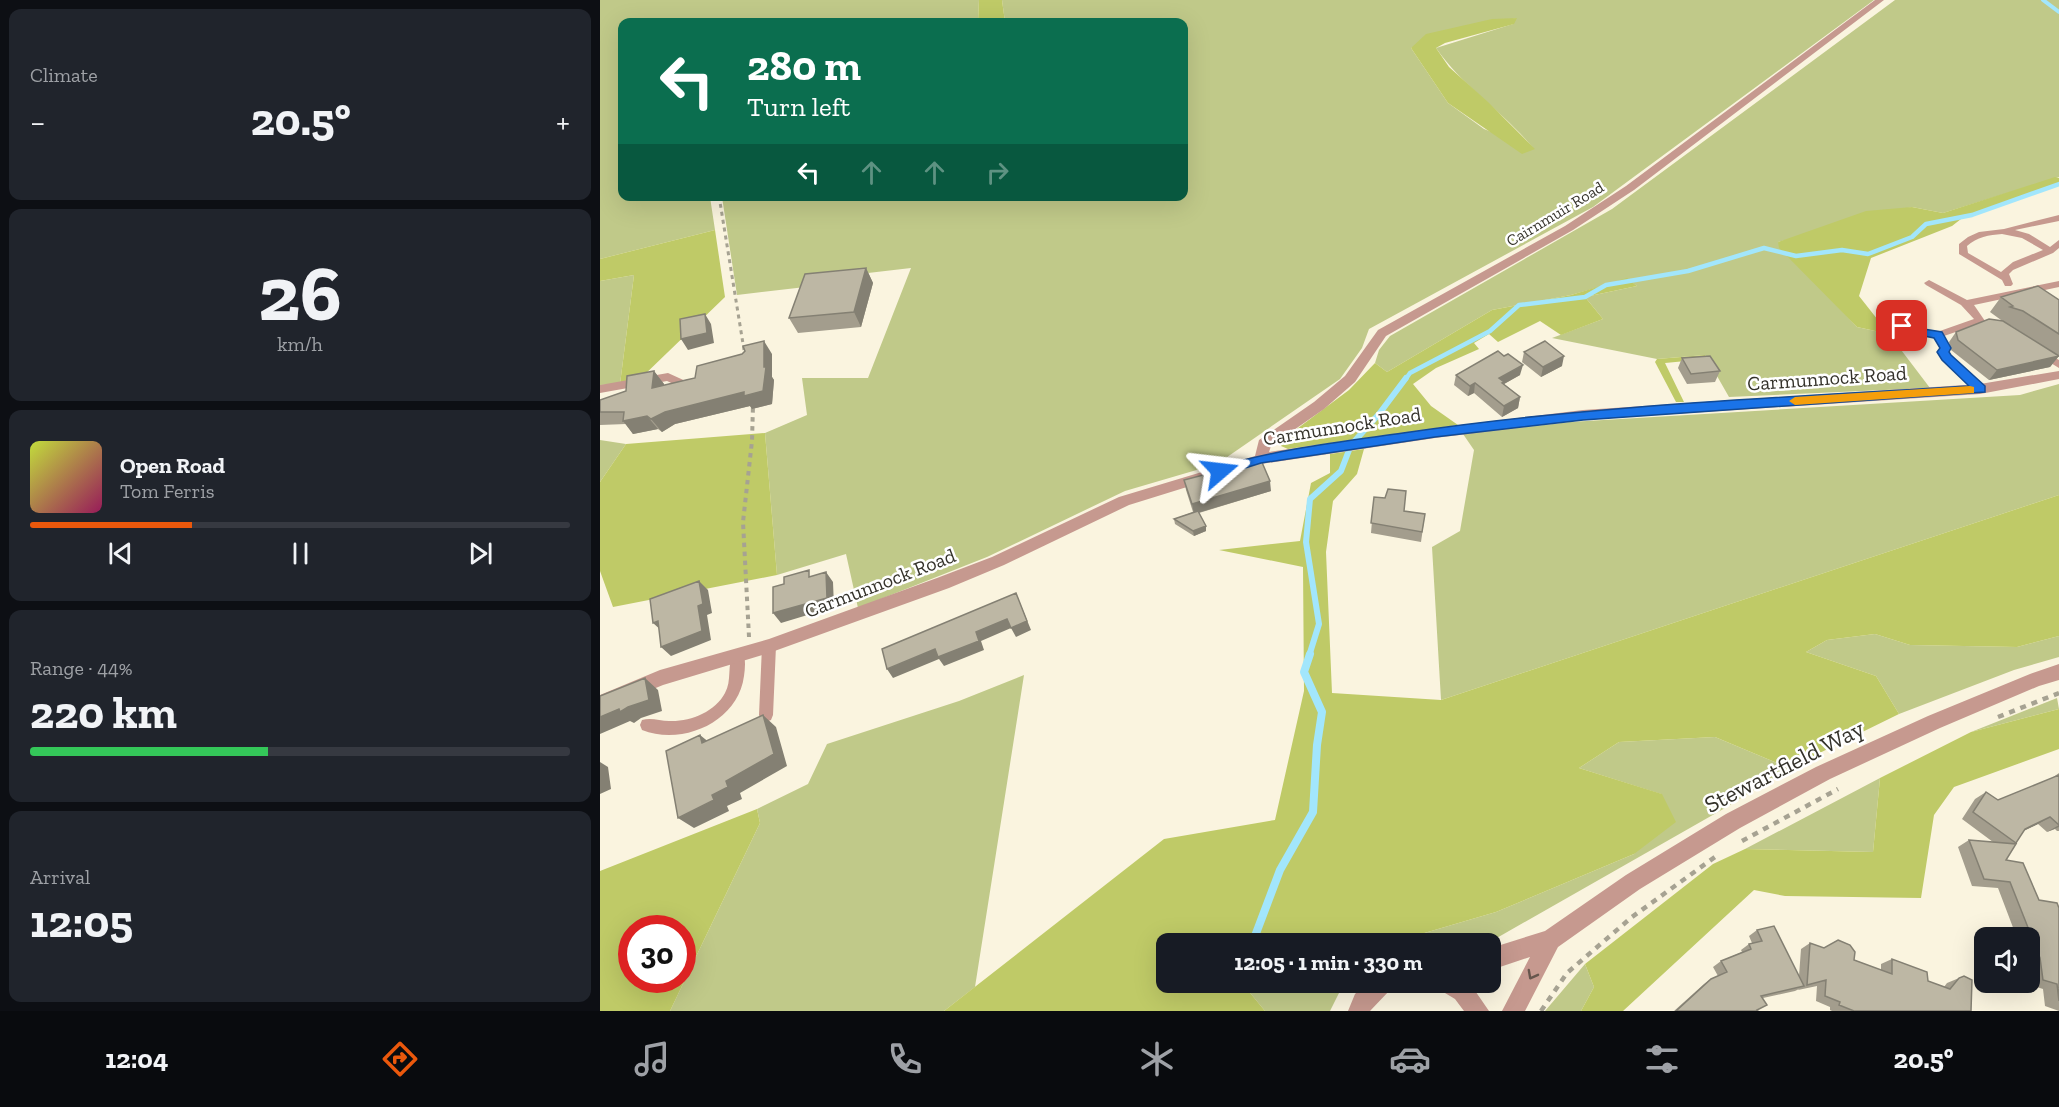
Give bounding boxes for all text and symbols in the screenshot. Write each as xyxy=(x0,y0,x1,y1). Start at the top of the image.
text: 280 m xyxy=(747,40,861,91)
icon: left xyxy=(648,42,726,120)
text: Climate xyxy=(30,63,98,87)
text: Turn left xyxy=(747,91,850,123)
text: 20.5° xyxy=(251,93,351,147)
text: − xyxy=(30,102,45,141)
text: + xyxy=(556,102,570,141)
icon: left xyxy=(792,156,825,189)
icon: ahead xyxy=(855,156,888,189)
icon: ahead xyxy=(918,156,951,189)
icon: right xyxy=(981,156,1014,189)
street label: Cairnmuir Road xyxy=(1503,177,1607,251)
text: 26 xyxy=(258,246,342,340)
pin xyxy=(1876,300,1927,351)
icon: arrive xyxy=(1885,309,1918,342)
text: km/h xyxy=(277,332,323,356)
street label: Carmunnock Road xyxy=(1746,360,1908,396)
street label: Carmunnock Road xyxy=(1261,402,1423,450)
position arrow xyxy=(1188,439,1252,503)
text: Open Road xyxy=(120,452,225,479)
text: Tom Ferris xyxy=(120,479,215,503)
icon: previous xyxy=(104,537,137,570)
icon: pause xyxy=(284,537,317,570)
icon: next xyxy=(464,537,497,570)
street label: Carmunnock Road xyxy=(801,543,959,623)
text: Range · 44% xyxy=(30,656,133,680)
text: 220 km xyxy=(30,686,177,740)
street label: Stewartfield Way xyxy=(1699,713,1869,819)
text: Arrival xyxy=(30,865,90,889)
text: 12:05 xyxy=(30,895,133,949)
speed limit sign: 30 xyxy=(618,915,696,993)
map controls xyxy=(1974,927,2040,993)
button: sound xyxy=(1974,927,2040,993)
text: 12:05 · 1 min · 330 m xyxy=(1234,949,1423,976)
one-way arrow xyxy=(1528,969,1539,980)
icon: directions xyxy=(379,1038,421,1080)
icon: music xyxy=(631,1038,673,1080)
icon: phone xyxy=(884,1038,926,1080)
icon: climate xyxy=(1136,1038,1178,1080)
icon: car xyxy=(1389,1038,1431,1080)
icon: filters xyxy=(1641,1038,1683,1080)
text: 12:04 xyxy=(105,1043,168,1075)
text: 20.5° xyxy=(1894,1043,1954,1075)

